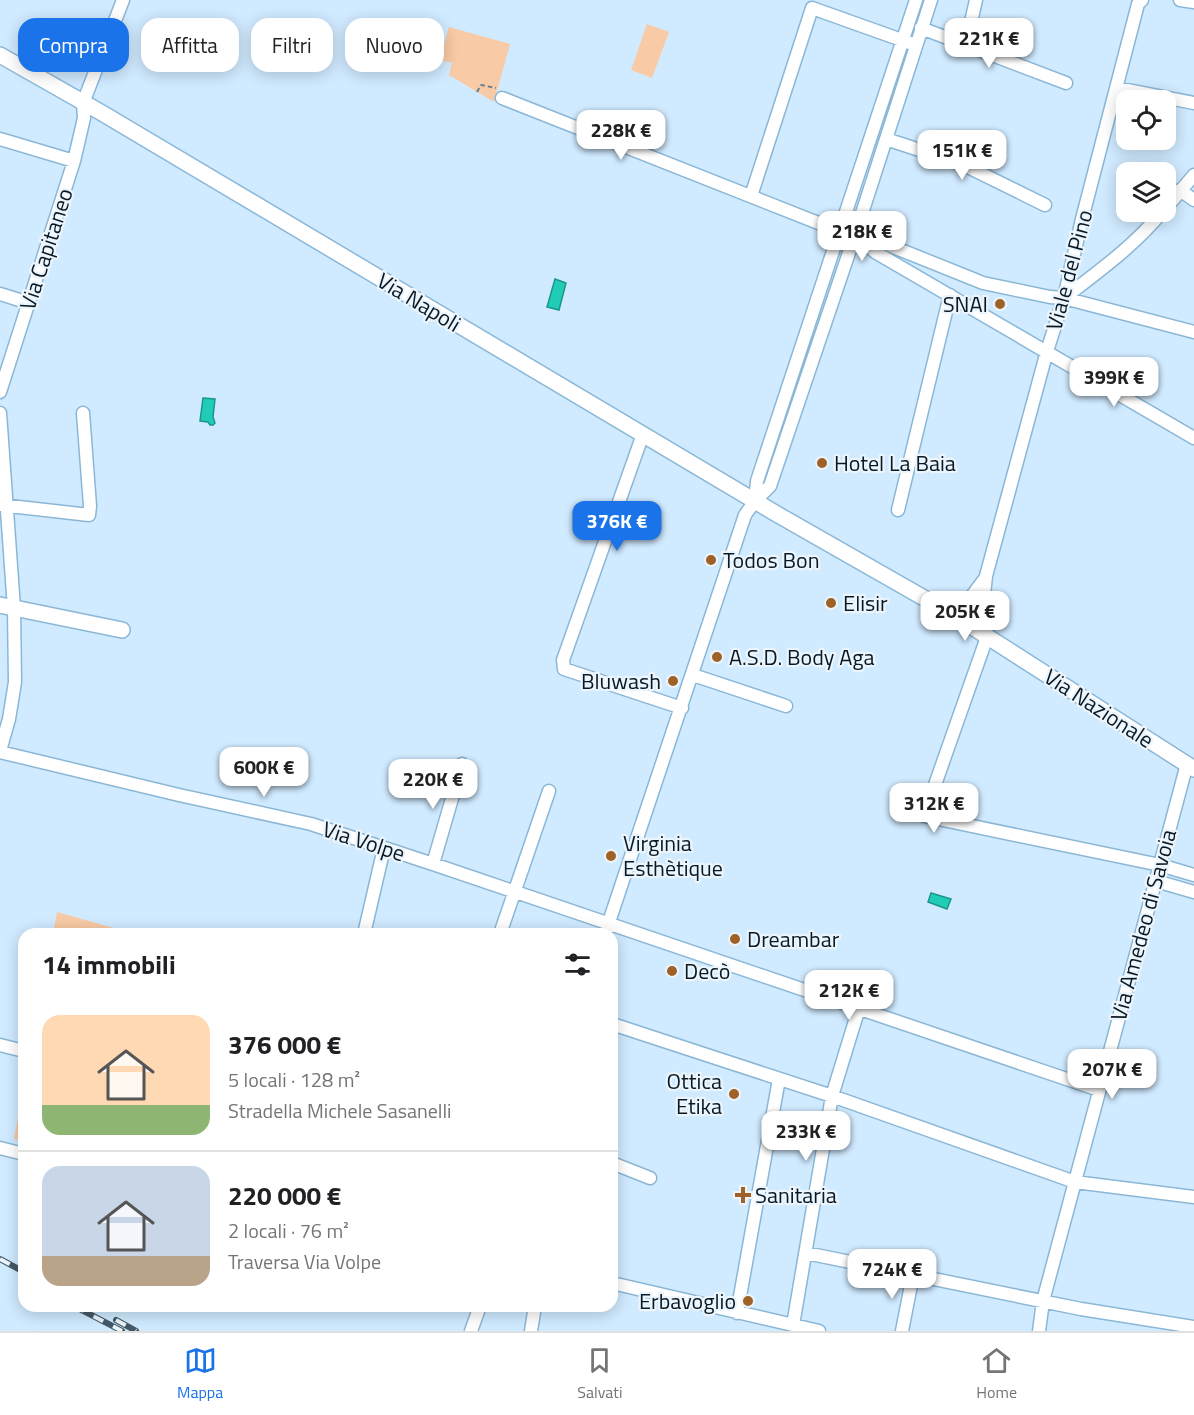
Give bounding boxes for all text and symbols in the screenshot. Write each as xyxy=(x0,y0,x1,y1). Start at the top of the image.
chip: Compra xyxy=(18,18,129,72)
chip: Affitta xyxy=(141,18,239,72)
chip: Filtri xyxy=(251,18,333,72)
chip: Nuovo xyxy=(345,18,444,72)
pin: 221K € xyxy=(940,18,1038,69)
text: 221K € xyxy=(958,22,1020,53)
map controls xyxy=(1116,90,1176,222)
button: locate xyxy=(1116,90,1176,150)
pin: 228K € xyxy=(572,110,670,161)
text: 228K € xyxy=(590,114,652,145)
pin: 151K € xyxy=(913,130,1011,181)
text: 151K € xyxy=(931,134,993,165)
button: layers xyxy=(1116,162,1176,222)
street label: Via Capitaneo xyxy=(10,184,82,314)
street label: Viale del Pino xyxy=(1037,206,1101,334)
pin: 218K € xyxy=(813,211,911,262)
text: 218K € xyxy=(831,215,893,246)
street label: Via Napoli xyxy=(371,264,467,340)
place label: SNAI xyxy=(943,287,988,321)
marker: SNAI xyxy=(993,297,1007,311)
pin: 399K € xyxy=(1065,357,1163,408)
text: 399K € xyxy=(1083,361,1145,392)
place label: Hotel La Baia xyxy=(834,446,956,480)
marker: Hotel La Baia xyxy=(815,456,829,470)
pin: 376K € xyxy=(568,501,666,552)
text: 376K € xyxy=(586,505,648,536)
place label: Todos Bon xyxy=(723,543,820,577)
marker: Todos Bon xyxy=(704,553,718,567)
place label: Elisir xyxy=(843,586,888,620)
pin: 205K € xyxy=(916,591,1014,642)
text: 205K € xyxy=(934,595,996,626)
marker: Elisir xyxy=(824,596,838,610)
place label: A.S.D. Body Aga xyxy=(729,640,875,674)
marker: A.S.D. Body Aga xyxy=(710,650,724,664)
street label: Via Nazionale xyxy=(1037,660,1161,756)
place label: Bluwash xyxy=(581,664,661,698)
marker: Bluwash xyxy=(666,674,680,688)
pin: 600K € xyxy=(215,747,313,798)
text: 600K € xyxy=(233,751,295,782)
pin: 220K € xyxy=(384,759,482,810)
text: 220K € xyxy=(402,763,464,794)
pin: 312K € xyxy=(885,783,983,834)
text: 312K € xyxy=(903,787,965,818)
street label: Via Volpe xyxy=(318,812,410,870)
street label: Via Amedeo di Savoia xyxy=(1101,825,1185,1025)
place label: Virginia Esthètique xyxy=(623,826,723,885)
marker: Virginia Esthètique xyxy=(604,849,618,863)
place label: Dreambar xyxy=(747,922,840,956)
marker: Dreambar xyxy=(728,932,742,946)
text: 14 immobili xyxy=(42,945,176,984)
icon: filters xyxy=(561,948,594,981)
place label: Decò xyxy=(684,954,730,988)
marker: Decò xyxy=(665,964,679,978)
pin: 212K € xyxy=(800,970,898,1021)
text: 212K € xyxy=(818,974,880,1005)
text: 376 000 € xyxy=(228,1025,341,1064)
icon: home xyxy=(90,1039,162,1111)
pin: 207K € xyxy=(1063,1049,1161,1100)
text: 207K € xyxy=(1081,1053,1143,1084)
text: 5 locali · 128 m² xyxy=(228,1064,360,1095)
place label: Ottica Etika xyxy=(667,1064,722,1123)
marker: Ottica Etika xyxy=(727,1087,741,1101)
text: Stradella Michele Sasanelli xyxy=(228,1095,451,1126)
pin: 233K € xyxy=(757,1111,855,1162)
text: 233K € xyxy=(775,1115,837,1146)
text: 220 000 € xyxy=(228,1176,341,1215)
place label: Sanitaria xyxy=(755,1178,837,1212)
marker: Sanitaria xyxy=(736,1188,750,1202)
icon: home xyxy=(90,1190,162,1262)
text: 2 locali · 76 m² xyxy=(228,1215,349,1246)
text: Traversa Via Volpe xyxy=(228,1246,381,1277)
pin: 724K € xyxy=(843,1249,941,1300)
text: 724K € xyxy=(861,1253,923,1284)
place label: Erbavoglio xyxy=(639,1284,736,1318)
marker: Erbavoglio xyxy=(741,1294,755,1308)
tab: Mappa xyxy=(177,1344,223,1404)
tab: Salvati xyxy=(577,1344,622,1404)
tab: Home xyxy=(976,1344,1017,1404)

